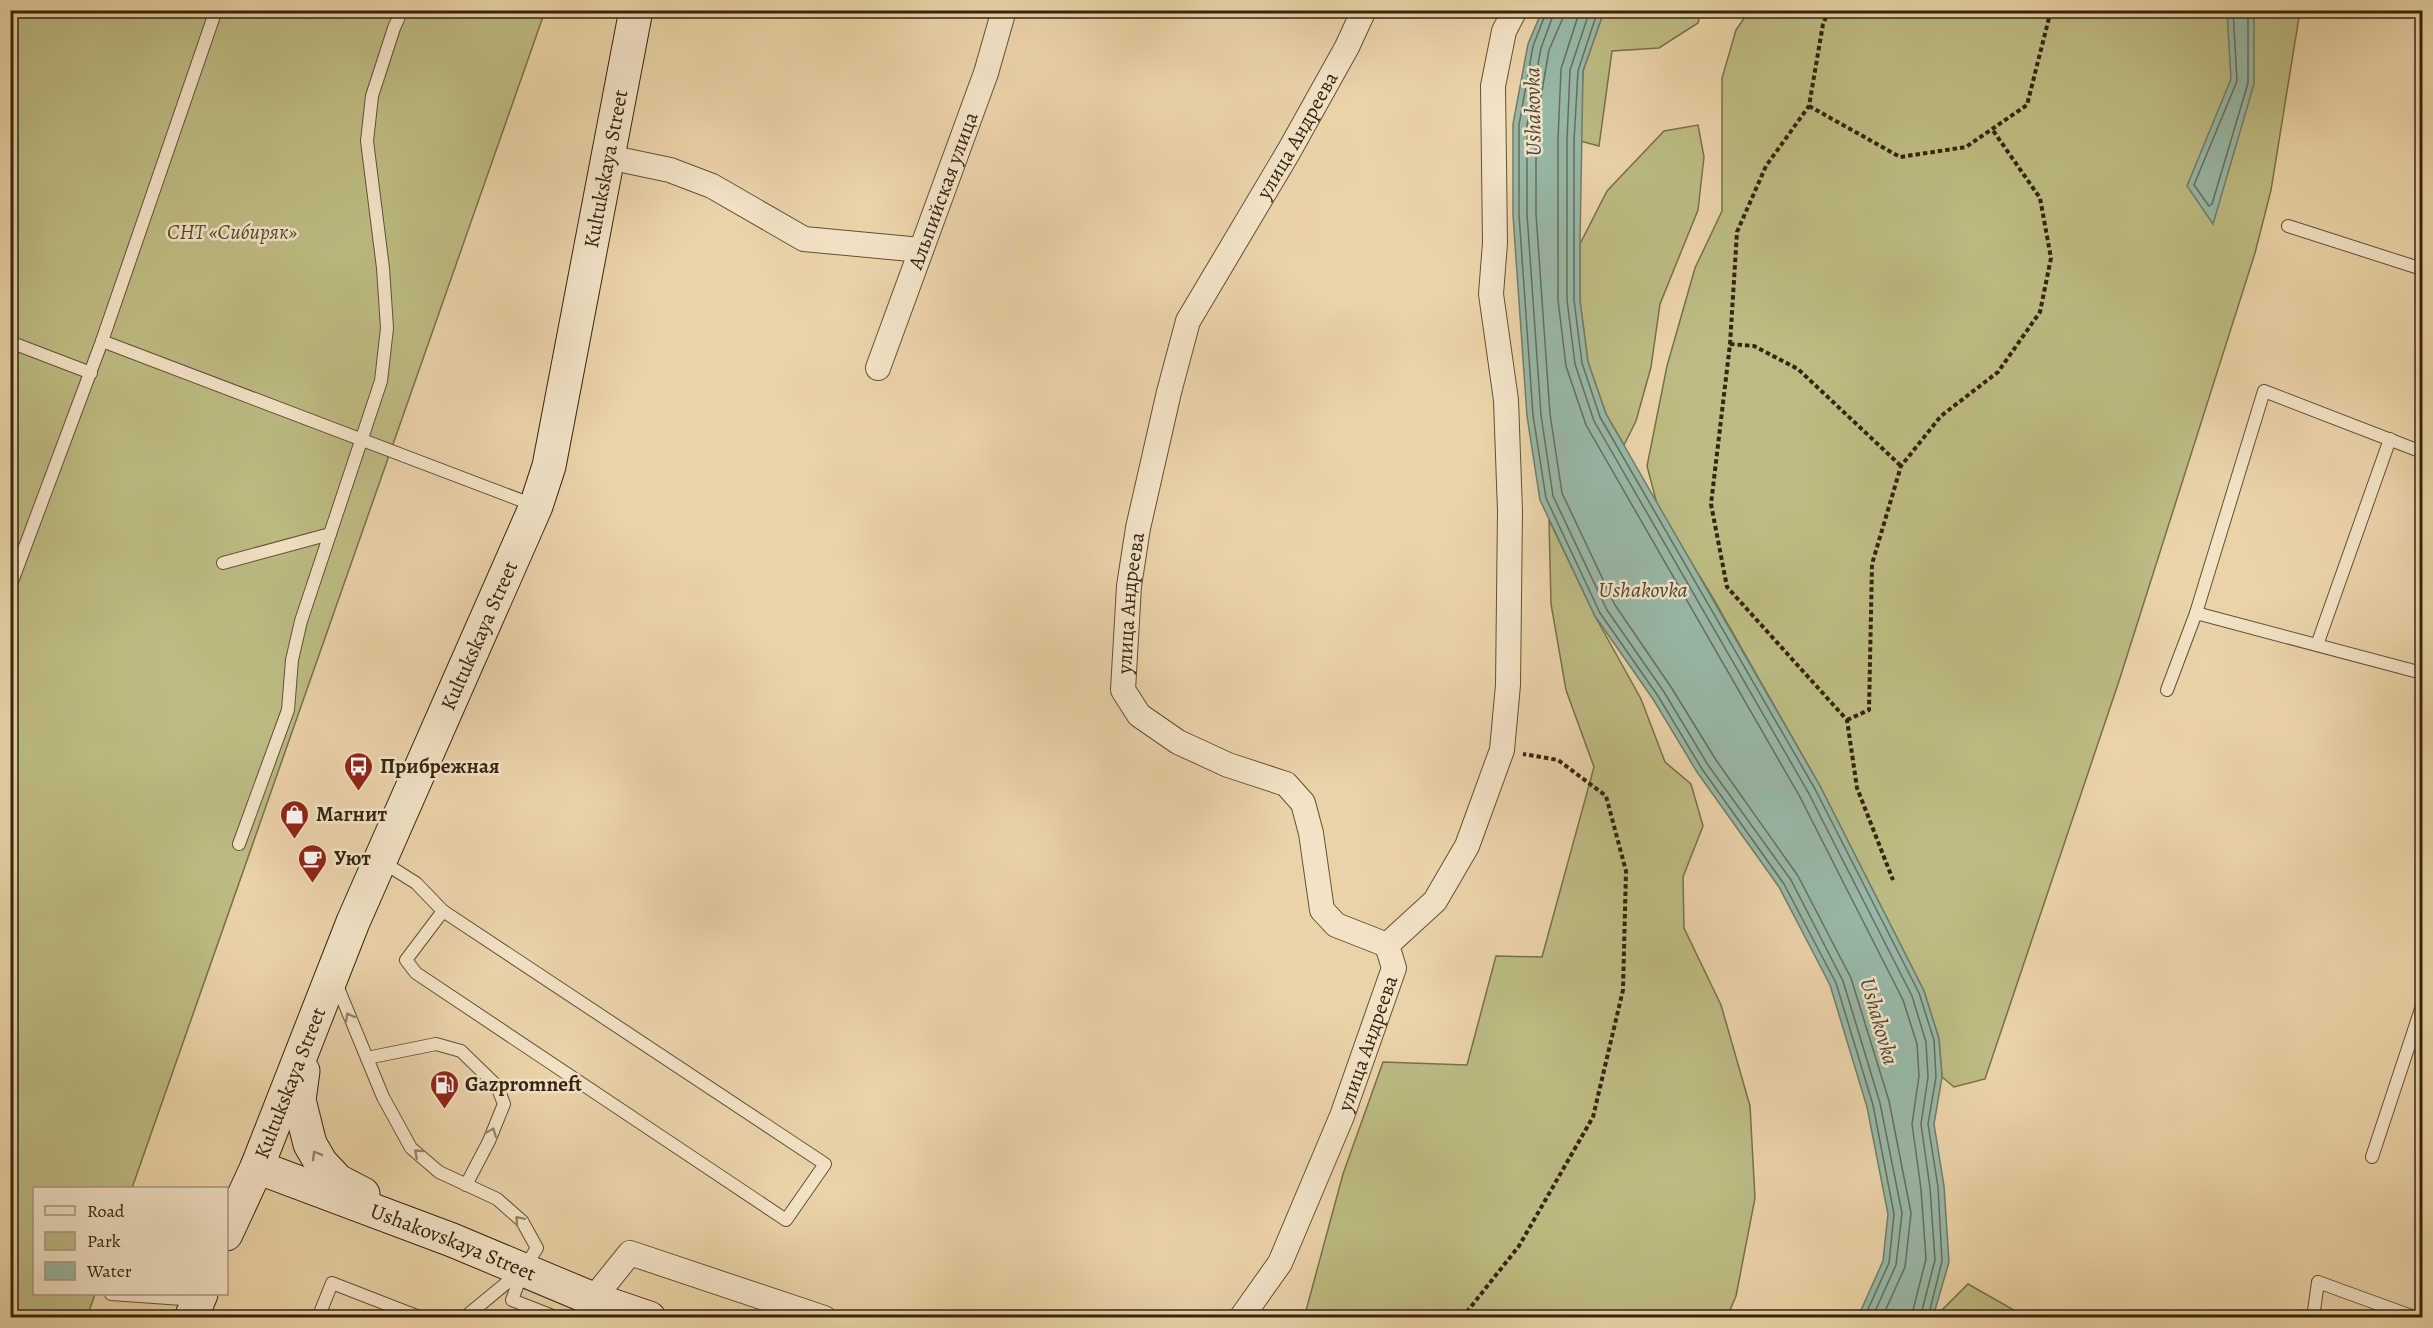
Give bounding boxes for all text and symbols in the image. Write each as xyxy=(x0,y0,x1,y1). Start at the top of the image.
street label: улица Андреева xyxy=(1249,66,1345,205)
water label: Ushakovka xyxy=(1517,67,1549,157)
street label: Kultukskaya Street xyxy=(577,87,635,250)
street label: Альпийская улица xyxy=(901,108,985,274)
park label: СНТ «Сибиряк» xyxy=(167,218,297,246)
street label: улица Андреева xyxy=(1110,530,1151,676)
street label: Kultukskaya Street xyxy=(434,556,524,715)
water label: Ushakovka xyxy=(1598,575,1688,605)
bus stop icon: Прибрежная xyxy=(343,750,375,792)
place label: Прибрежная xyxy=(380,752,500,780)
shop icon: Магнит xyxy=(279,798,311,840)
place label: Магнит xyxy=(316,800,387,828)
cafe icon: Уют xyxy=(297,842,329,884)
place label: Уют xyxy=(334,844,371,872)
street label: улица Андреева xyxy=(1330,971,1404,1116)
water label: Ushakovka xyxy=(1852,974,1906,1068)
street label: Kultukskaya Street xyxy=(248,1003,332,1163)
one-way arrow xyxy=(345,1013,357,1023)
fuel station icon: Gazpromneft xyxy=(428,1068,460,1110)
place label: Gazpromneft xyxy=(465,1070,582,1098)
one-way arrow xyxy=(485,1128,497,1139)
one-way arrow xyxy=(414,1149,424,1160)
one-way arrow xyxy=(311,1151,323,1161)
legend xyxy=(33,1187,228,1295)
street label: Ushakovskaya Street xyxy=(366,1197,540,1288)
text: Road xyxy=(87,1199,125,1223)
one-way arrow xyxy=(516,1216,527,1227)
text: Park xyxy=(87,1229,121,1253)
text: Water xyxy=(86,1259,132,1283)

